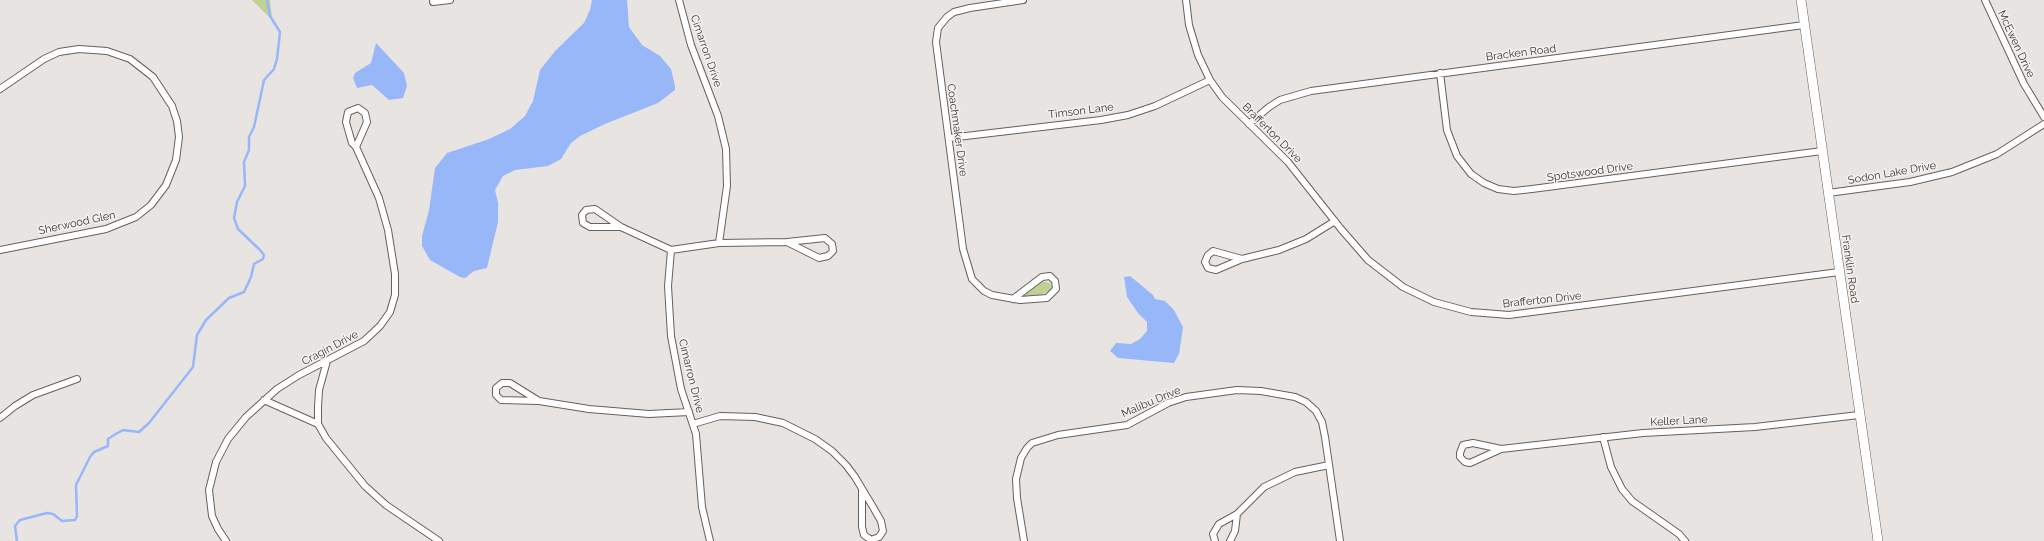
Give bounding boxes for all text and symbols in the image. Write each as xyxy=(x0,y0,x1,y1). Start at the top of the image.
street label: McEwen Drive xyxy=(1995,8,2037,80)
street label: Cimarron Drive xyxy=(687,13,725,89)
street label: Bracken Road xyxy=(1485,42,1557,64)
street label: Coachmaker Drive xyxy=(944,83,970,177)
street label: Timson Lane xyxy=(1048,100,1114,122)
street label: Brafferton Drive xyxy=(1239,100,1305,166)
street label: Spotswood Drive xyxy=(1546,159,1634,185)
street label: Sodon Lake Drive xyxy=(1847,159,1937,187)
street label: Sherwood Glen xyxy=(37,208,117,238)
street label: Franklin Road xyxy=(1839,234,1861,304)
street label: Brafferton Drive xyxy=(1502,289,1582,311)
street label: Cragin Drive xyxy=(300,328,360,368)
street label: Cimarron Drive xyxy=(675,338,707,414)
street label: Malibu Drive xyxy=(1119,384,1183,420)
street label: Keller Lane xyxy=(1650,413,1708,429)

